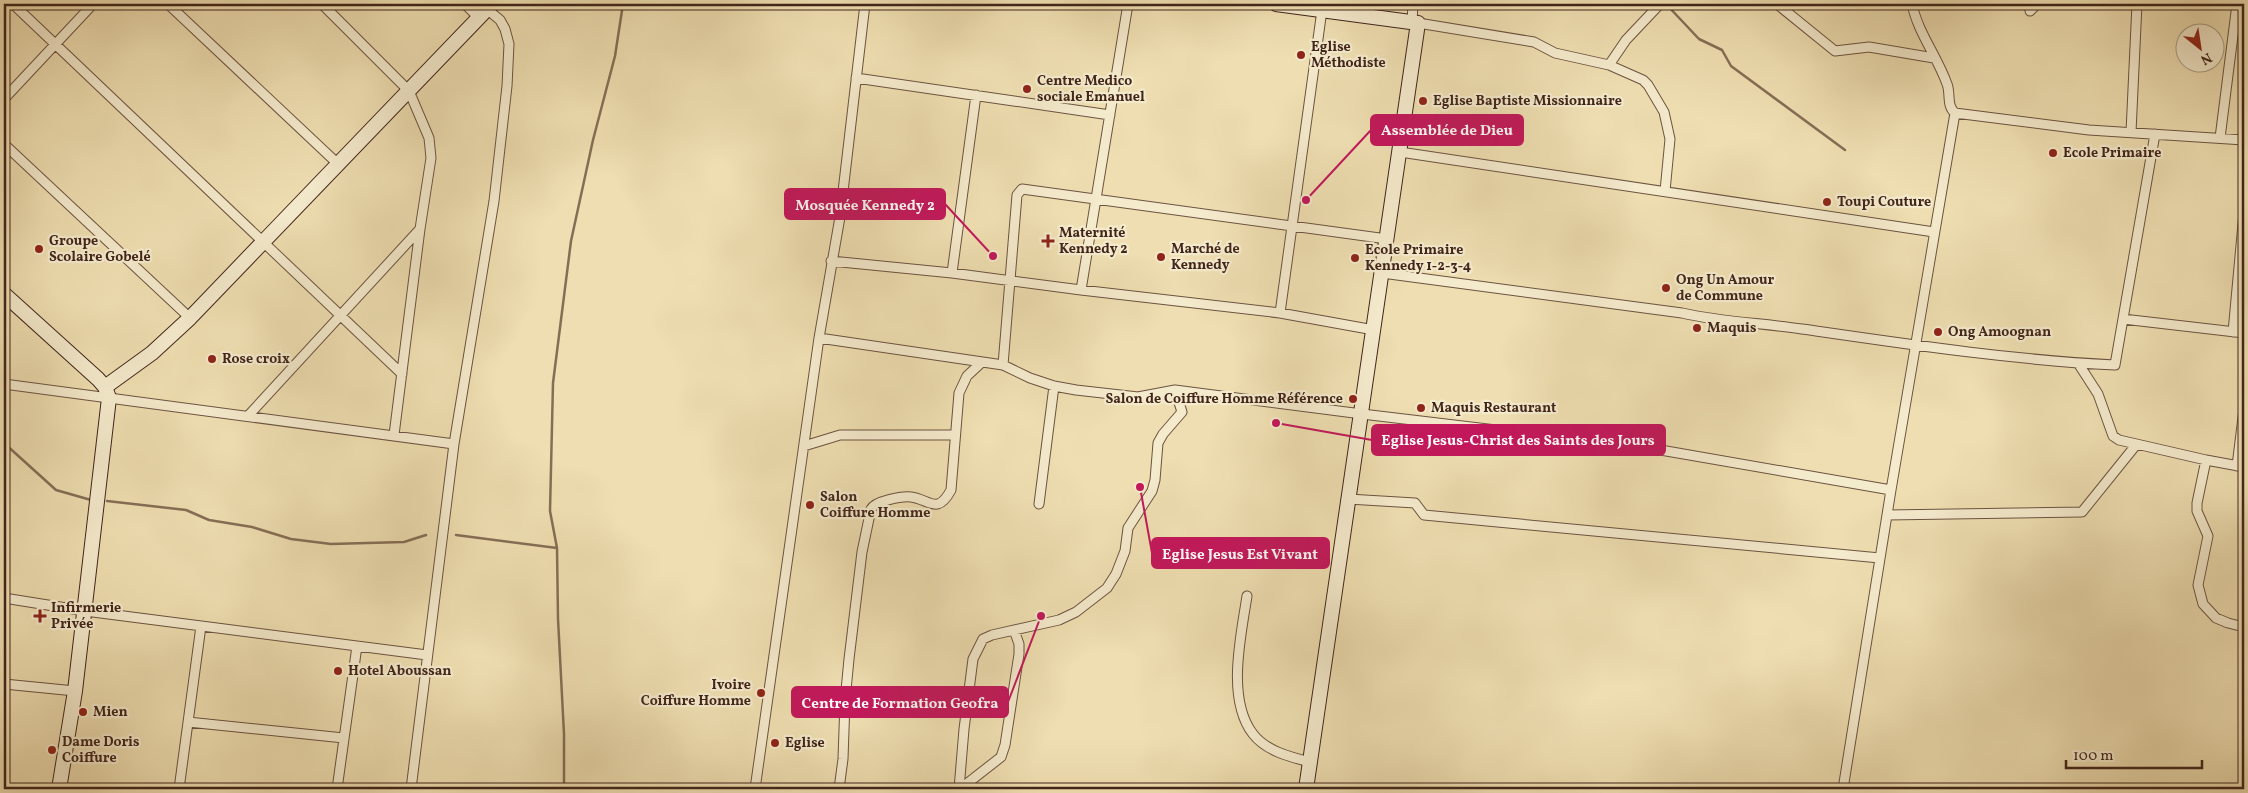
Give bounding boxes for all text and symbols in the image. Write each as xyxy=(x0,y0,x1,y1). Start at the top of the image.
north arrow xyxy=(2176,22,2226,72)
place label: Eglise Méthodiste xyxy=(1311,38,1386,73)
text: N xyxy=(2197,47,2215,69)
marker: Eglise Méthodiste xyxy=(1295,49,1307,61)
place label: Centre Medico sociale Emanuel xyxy=(1037,72,1145,107)
marker: Centre Medico sociale Emanuel xyxy=(1021,83,1033,95)
place label: Eglise Baptiste Missionnaire xyxy=(1433,92,1622,111)
marker: Eglise Baptiste Missionnaire xyxy=(1417,95,1429,107)
callout: Assemblée de Dieu xyxy=(1371,115,1523,145)
text: Assemblée de Dieu xyxy=(1381,121,1513,142)
place label: Ecole Primaire xyxy=(2063,144,2161,163)
marker: Ecole Primaire xyxy=(2047,147,2059,159)
callout: Mosquée Kennedy 2 xyxy=(785,189,945,219)
place label: Toupi Couture xyxy=(1837,193,1931,212)
text: Mosquée Kennedy 2 xyxy=(795,196,935,217)
marker: Toupi Couture xyxy=(1821,196,1833,208)
place label: Maternité Kennedy 2 xyxy=(1059,224,1127,259)
place label: Groupe Scolaire Gobelé xyxy=(49,232,151,267)
marker: Maternité Kennedy 2 xyxy=(1041,234,1055,248)
place label: Marché de Kennedy xyxy=(1171,240,1240,275)
place label: Ecole Primaire Kennedy 1-2-3-4 xyxy=(1365,241,1472,276)
marker: Groupe Scolaire Gobelé xyxy=(33,243,45,255)
marker: Marché de Kennedy xyxy=(1155,251,1167,263)
marker: Ecole Primaire Kennedy 1-2-3-4 xyxy=(1349,252,1361,264)
place label: Ong Un Amour de Commune xyxy=(1676,271,1775,306)
marker: Ong Un Amour de Commune xyxy=(1660,282,1672,294)
place label: Maquis xyxy=(1707,319,1757,338)
marker: Maquis xyxy=(1691,322,1703,334)
place label: Ong Amoognan xyxy=(1948,323,2051,342)
marker: Ong Amoognan xyxy=(1932,326,1944,338)
place label: Rose croix xyxy=(222,350,290,369)
marker: Rose croix xyxy=(206,353,218,365)
place label: Salon de Coiffure Homme Référence xyxy=(1105,390,1343,409)
marker: Salon de Coiffure Homme Référence xyxy=(1347,393,1359,405)
place label: Maquis Restaurant xyxy=(1431,399,1556,418)
marker: Maquis Restaurant xyxy=(1415,402,1427,414)
callout: Eglise Jesus-Christ des Saints des Jours xyxy=(1372,425,1665,455)
text: Eglise Jesus-Christ des Saints des Jours xyxy=(1381,431,1655,452)
place label: Salon Coiffure Homme xyxy=(820,488,930,523)
marker: Salon Coiffure Homme xyxy=(804,499,816,511)
callout: Eglise Jesus Est Vivant xyxy=(1152,538,1329,568)
text: Eglise Jesus Est Vivant xyxy=(1162,545,1318,566)
place label: Infirmerie Privée xyxy=(51,599,121,634)
marker: Infirmerie Privée xyxy=(33,609,47,623)
place label: Hotel Aboussan xyxy=(348,662,452,681)
marker: Hotel Aboussan xyxy=(332,665,344,677)
place label: Ivoire Coiffure Homme xyxy=(641,676,751,711)
marker: Ivoire Coiffure Homme xyxy=(755,687,767,699)
callout: Centre de Formation Geofra xyxy=(792,687,1008,717)
text: Centre de Formation Geofra xyxy=(802,694,998,715)
place label: Mien xyxy=(93,703,128,722)
marker: Mien xyxy=(77,706,89,718)
place label: Dame Doris Coiffure xyxy=(62,733,140,768)
place label: Eglise xyxy=(785,734,825,753)
marker: Eglise xyxy=(769,737,781,749)
scale bar xyxy=(2066,738,2202,770)
marker: Dame Doris Coiffure xyxy=(46,744,58,756)
text: 100 m xyxy=(2073,746,2113,767)

